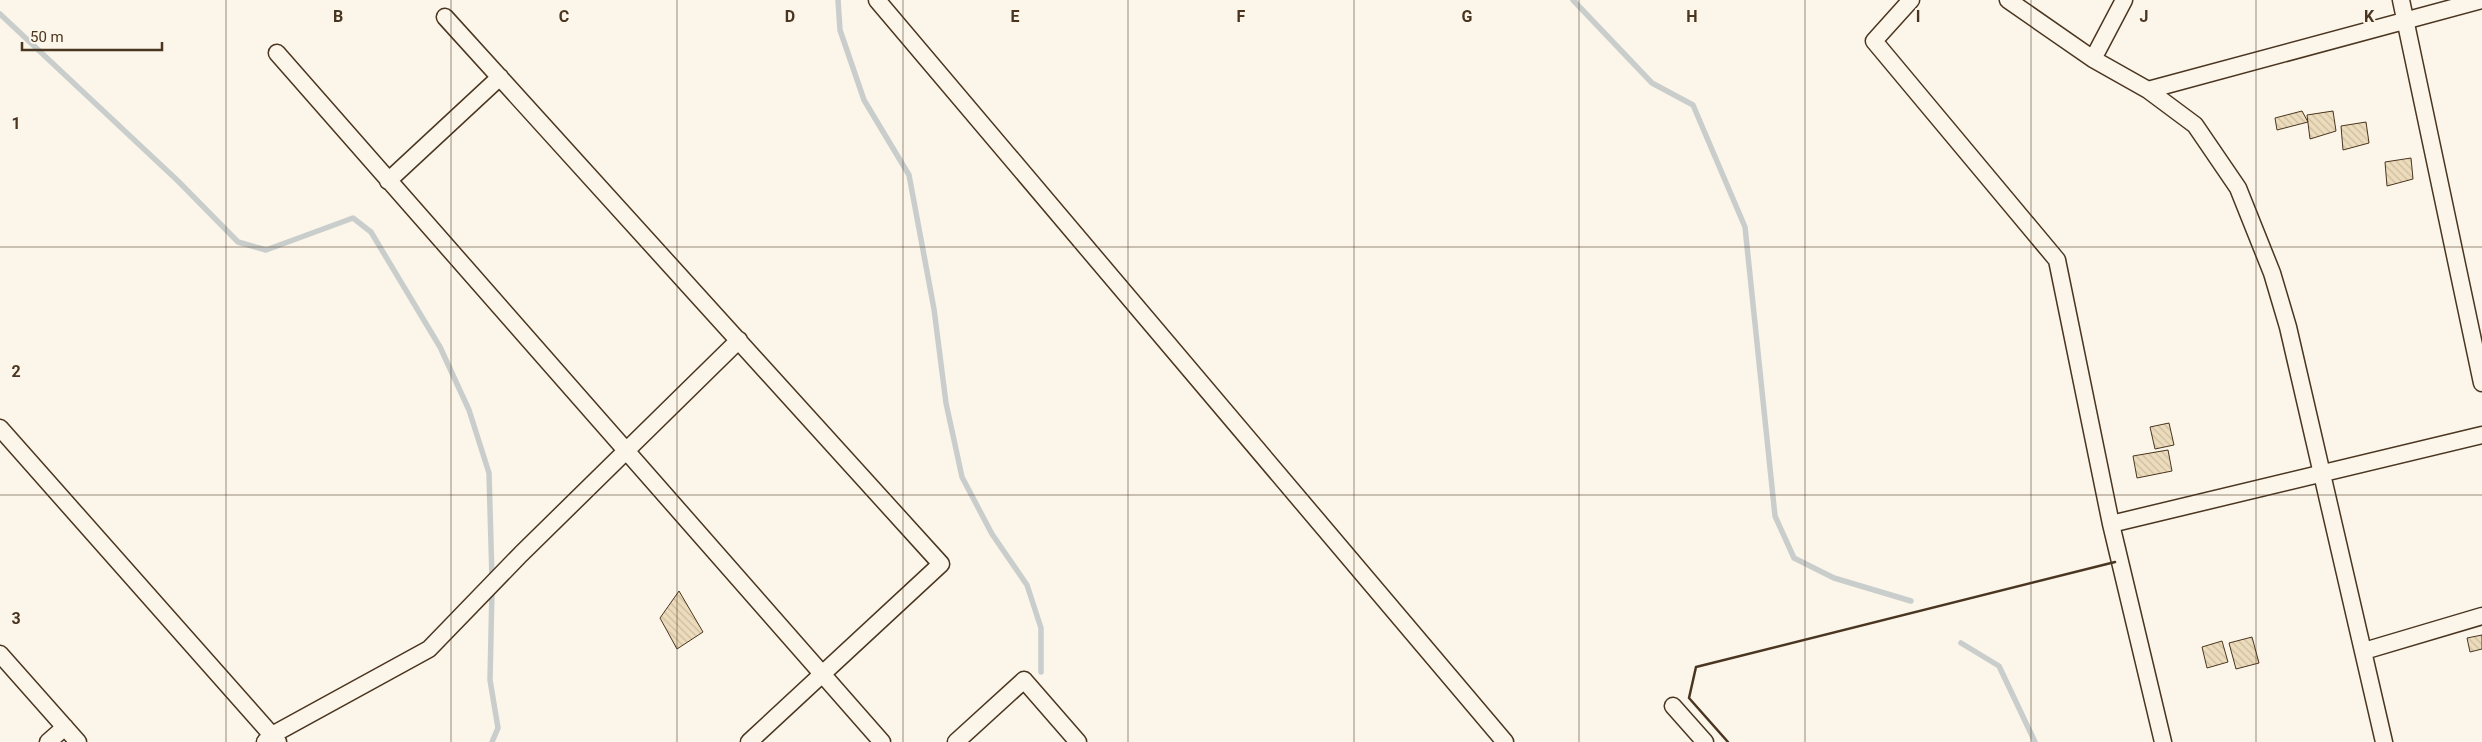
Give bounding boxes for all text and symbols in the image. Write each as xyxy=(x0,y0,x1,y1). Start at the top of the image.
text: B xyxy=(333,7,343,26)
text: C xyxy=(559,7,569,26)
text: D xyxy=(785,7,795,26)
text: E xyxy=(1011,7,1020,26)
text: F xyxy=(1237,7,1246,26)
text: G xyxy=(1462,7,1473,26)
text: H xyxy=(1686,7,1698,26)
text: I xyxy=(1916,7,1920,26)
text: J xyxy=(2140,7,2148,26)
text: K xyxy=(2364,7,2375,26)
scale bar xyxy=(22,20,162,52)
text: 50 m xyxy=(30,28,64,46)
text: 1 xyxy=(11,114,21,133)
text: 2 xyxy=(11,362,21,381)
text: 3 xyxy=(11,609,21,628)

